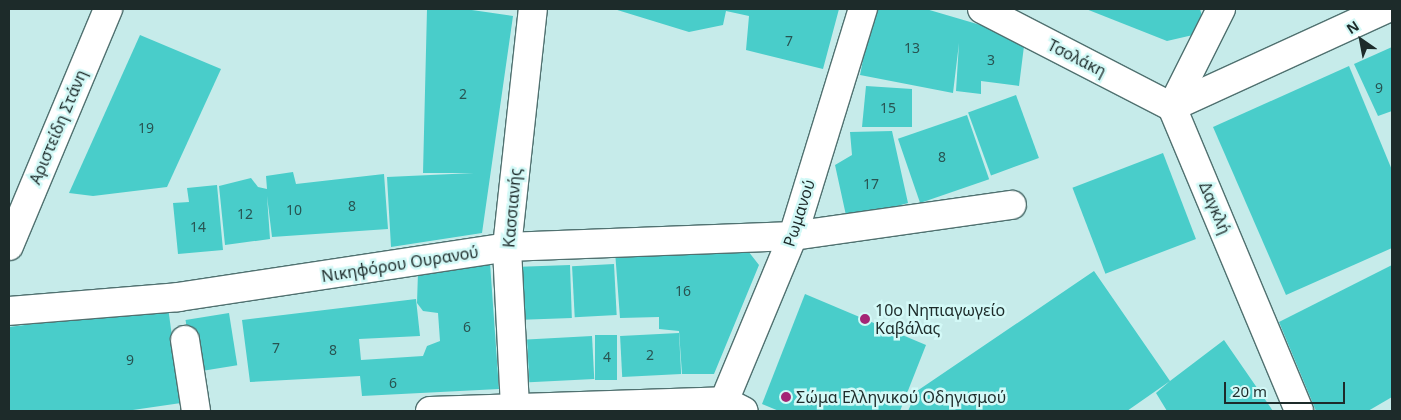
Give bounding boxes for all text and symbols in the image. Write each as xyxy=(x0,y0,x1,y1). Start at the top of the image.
north arrow xyxy=(1336,15,1386,65)
text: N xyxy=(1343,16,1363,38)
house number: 7 xyxy=(785,33,793,49)
street label: Τσολάκη xyxy=(1045,35,1109,81)
house number: 13 xyxy=(904,40,920,56)
house number: 3 xyxy=(987,52,995,68)
street label: Αριστείδη Στάνη xyxy=(25,67,91,187)
house number: 9 xyxy=(1375,80,1383,96)
house number: 2 xyxy=(459,86,467,102)
house number: 15 xyxy=(880,100,896,116)
house number: 19 xyxy=(138,120,154,136)
house number: 8 xyxy=(938,149,946,165)
street label: Κασσιανής xyxy=(499,167,525,249)
house number: 17 xyxy=(863,176,879,192)
street label: Ρωμανού xyxy=(779,177,819,249)
street label: Δαγκλή xyxy=(1195,179,1235,237)
house number: 8 xyxy=(348,198,356,214)
house number: 10 xyxy=(286,202,302,218)
house number: 12 xyxy=(237,206,253,222)
house number: 14 xyxy=(190,219,206,235)
street label: Νικηφόρου Ουρανού xyxy=(320,242,480,286)
house number: 16 xyxy=(675,283,691,299)
place label: 10ο Νηπιαγωγείο Καβάλας xyxy=(875,300,1005,338)
marker: 10ο Νηπιαγωγείο Καβάλας xyxy=(859,313,871,325)
house number: 6 xyxy=(463,319,471,335)
house number: 7 xyxy=(272,340,280,356)
house number: 8 xyxy=(329,342,337,358)
house number: 2 xyxy=(646,347,654,363)
house number: 4 xyxy=(603,349,611,365)
house number: 9 xyxy=(126,352,134,368)
scale bar xyxy=(1226,372,1347,404)
house number: 6 xyxy=(389,375,397,391)
text: 20 m xyxy=(1232,381,1267,401)
place label: Σώμα Ελληνικού Οδηγισμού xyxy=(796,387,1006,407)
marker: Σώμα Ελληνικού Οδηγισμού xyxy=(780,391,792,403)

